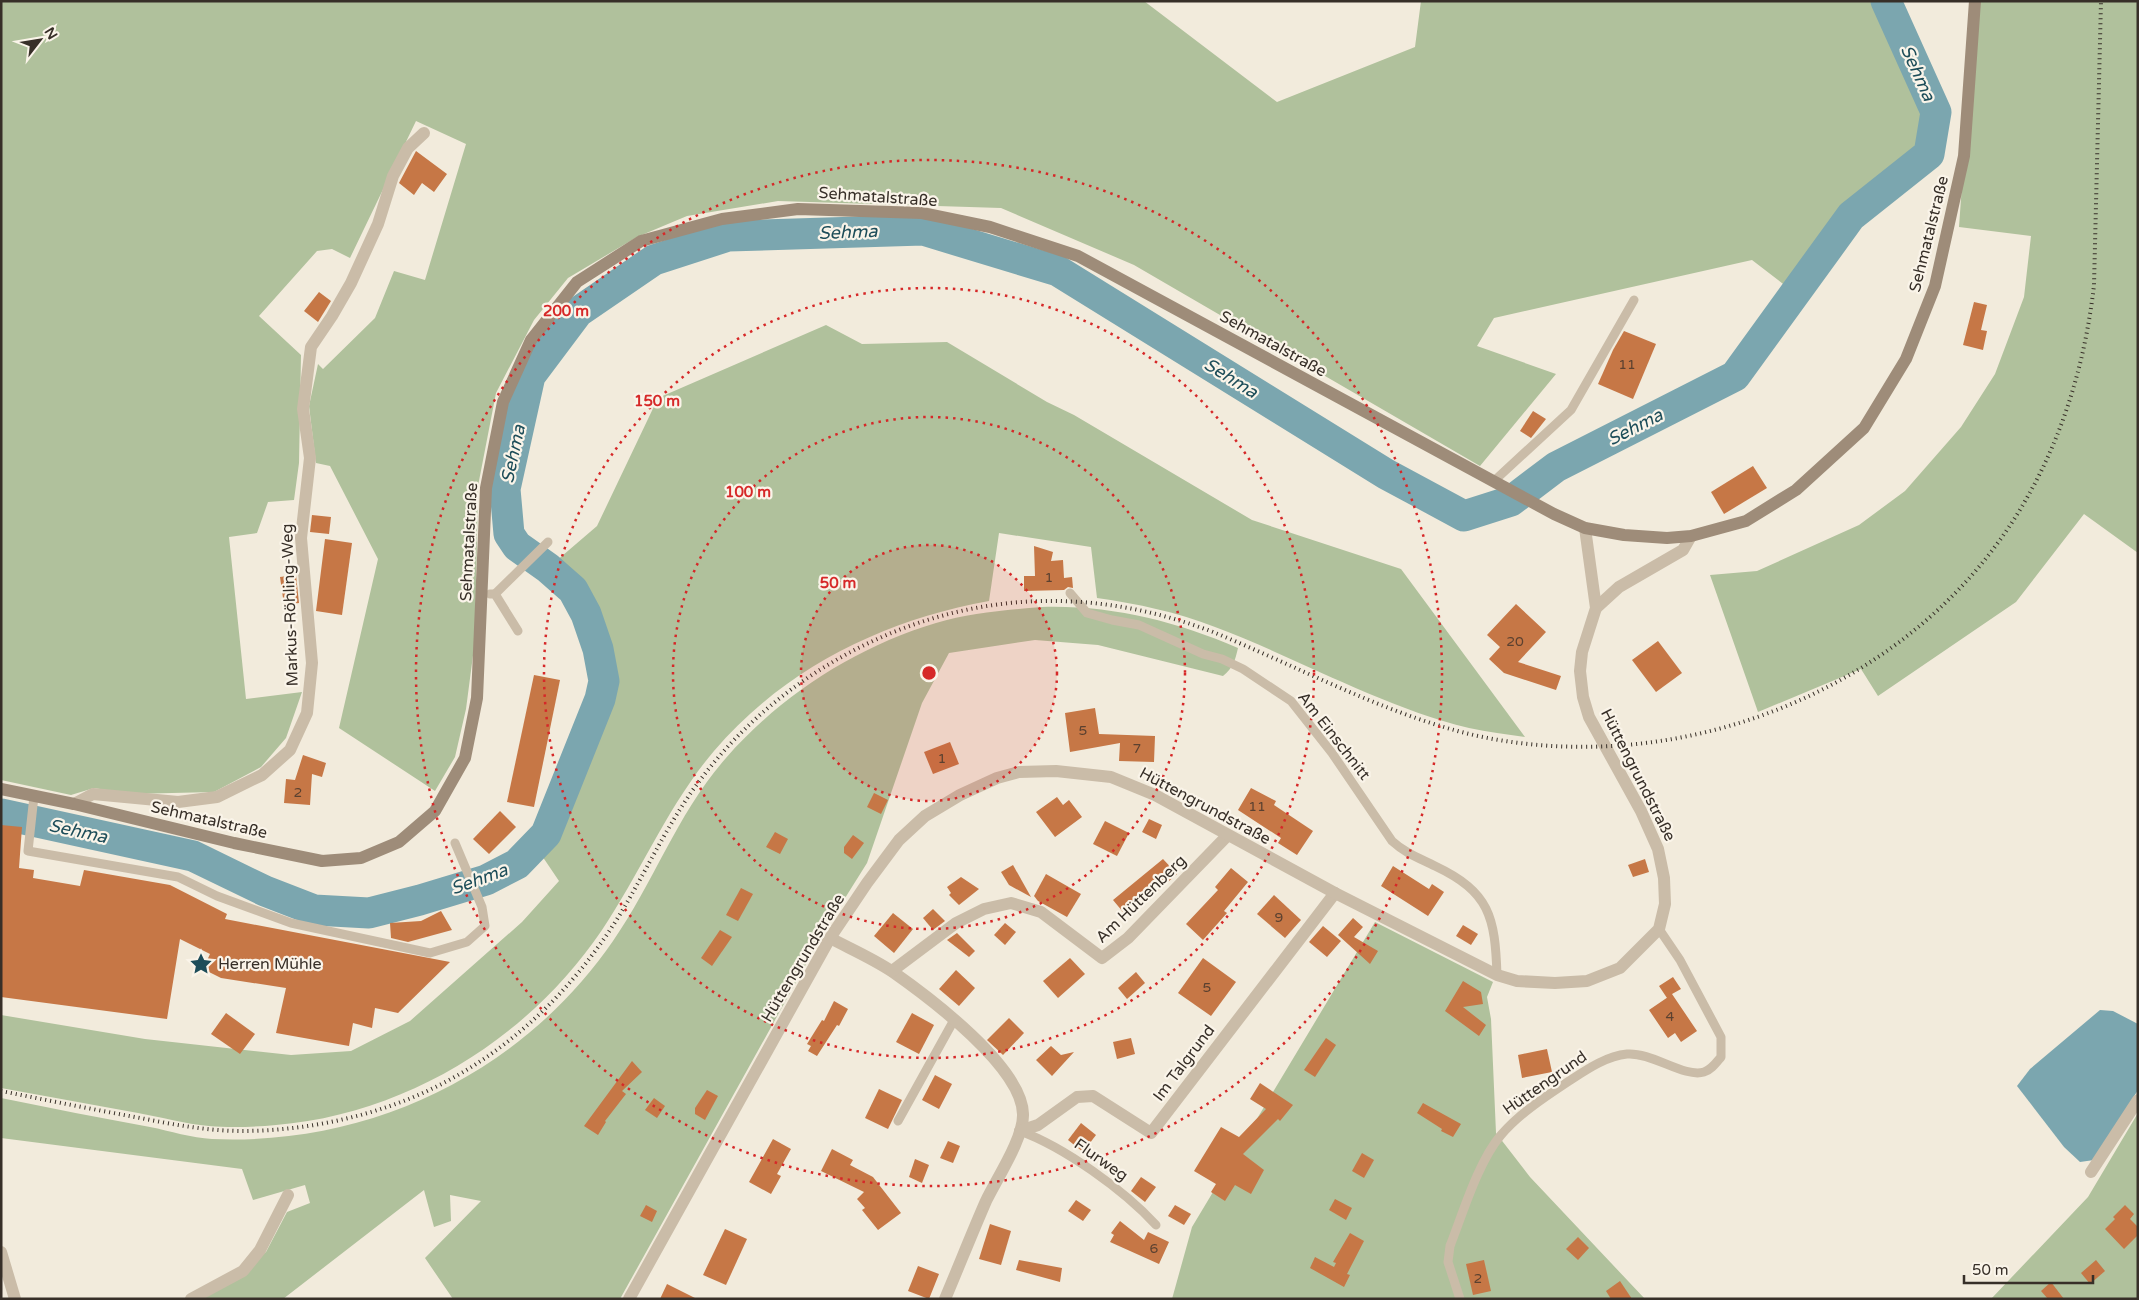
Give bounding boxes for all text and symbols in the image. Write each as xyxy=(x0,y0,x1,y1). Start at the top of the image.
north arrow xyxy=(15,15,65,65)
text: N xyxy=(41,24,61,43)
water label: Sehma xyxy=(1896,42,1940,105)
street label: Sehmatalstraße xyxy=(1905,174,1953,294)
street label: Sehmatalstraße xyxy=(818,183,938,211)
water label: Sehma xyxy=(818,220,879,244)
text: 200 m xyxy=(543,302,589,320)
street label: Sehmatalstraße xyxy=(1216,307,1330,381)
water label: Sehma xyxy=(1200,353,1262,403)
house number: 11 xyxy=(1618,356,1636,373)
text: 150 m xyxy=(634,392,680,410)
water label: Sehma xyxy=(1604,403,1667,450)
water label: Sehma xyxy=(496,422,530,485)
street label: Sehmatalstraße xyxy=(456,482,482,602)
text: 100 m xyxy=(725,483,771,501)
street label: Markus-Röhling-Weg xyxy=(277,523,303,687)
house number: 1 xyxy=(1045,569,1053,586)
text: 50 m xyxy=(820,574,856,592)
house number: 20 xyxy=(1506,633,1524,650)
centre of rings xyxy=(920,664,938,682)
street label: Am Einschnitt xyxy=(1293,688,1375,784)
street label: Hüttengrundstraße xyxy=(1596,705,1680,845)
house number: 5 xyxy=(1079,722,1087,739)
house number: 7 xyxy=(1133,740,1141,757)
house number: 1 xyxy=(938,750,946,767)
street label: Hüttengrundstraße xyxy=(1136,763,1274,849)
house number: 2 xyxy=(294,784,302,801)
street label: Sehmatalstraße xyxy=(149,797,269,843)
house number: 11 xyxy=(1248,798,1266,815)
water label: Sehma xyxy=(47,814,110,848)
street label: Am Hüttenberg xyxy=(1091,851,1191,947)
water label: Sehma xyxy=(448,858,511,899)
street label: Hüttengrundstraße xyxy=(757,890,849,1026)
house number: 9 xyxy=(1275,909,1283,926)
place icon: Herren Mühle xyxy=(188,951,214,977)
place label: Herren Mühle xyxy=(218,954,322,974)
house number: 5 xyxy=(1203,979,1211,996)
house number: 4 xyxy=(1666,1008,1675,1025)
street label: Im Talgrund xyxy=(1149,1021,1219,1105)
street label: Hüttengrund xyxy=(1499,1047,1591,1119)
street label: Flurweg xyxy=(1070,1134,1132,1186)
house number: 6 xyxy=(1150,1240,1159,1257)
scale bar xyxy=(1964,1252,2093,1284)
text: 50 m xyxy=(1972,1261,2009,1279)
house number: 2 xyxy=(1474,1270,1482,1287)

